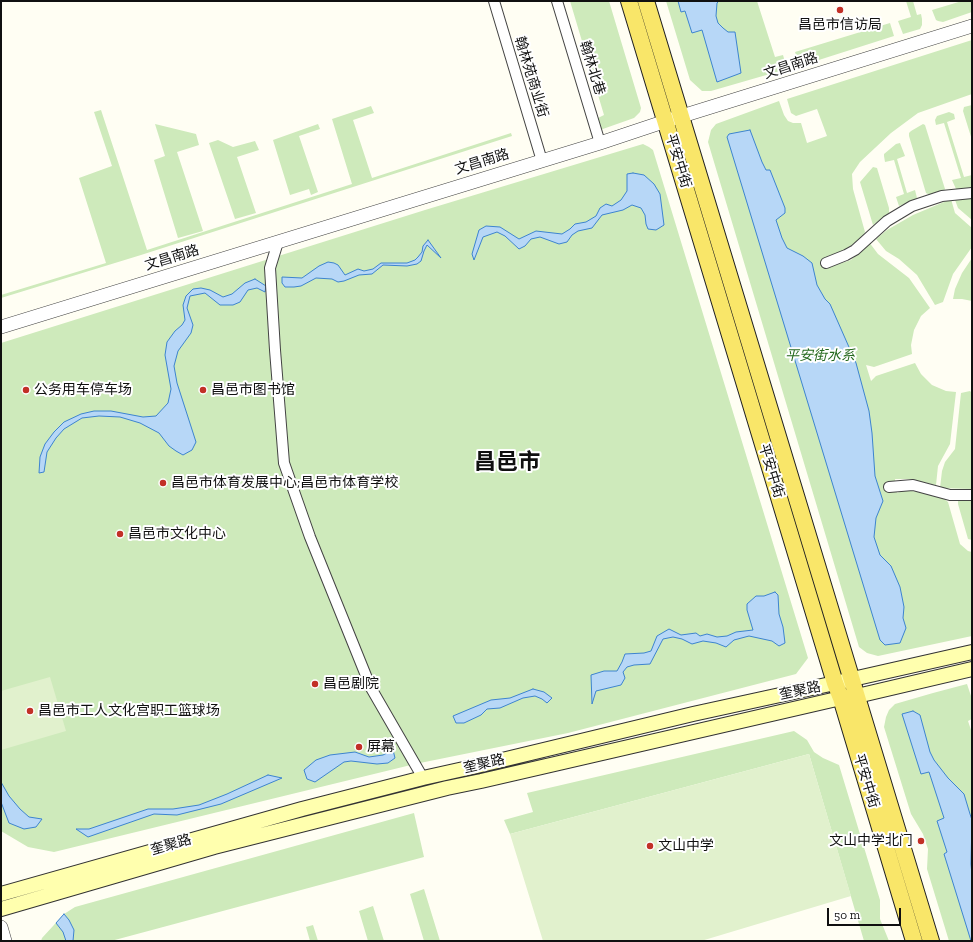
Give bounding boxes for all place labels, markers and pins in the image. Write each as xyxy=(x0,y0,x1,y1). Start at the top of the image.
marker: 昌邑市信访局 xyxy=(835,5,845,15)
place label: 昌邑市信访局 xyxy=(798,17,882,33)
place label: 公务用车停车场 xyxy=(34,382,132,398)
place label: 昌邑市图书馆 xyxy=(211,382,295,398)
marker: 公务用车停车场 xyxy=(21,385,31,395)
marker: 昌邑市图书馆 xyxy=(198,385,208,395)
place label: 昌邑市体育发展中心;昌邑市体育学校 xyxy=(171,475,398,491)
marker: 昌邑市体育发展中心;昌邑市体育学校 xyxy=(158,478,168,488)
place label: 昌邑市文化中心 xyxy=(128,526,226,542)
marker: 昌邑市文化中心 xyxy=(115,529,125,539)
place label: 昌邑剧院 xyxy=(323,676,379,692)
marker: 昌邑剧院 xyxy=(310,679,320,689)
place label: 昌邑市工人文化宫职工篮球场 xyxy=(38,703,220,719)
marker: 昌邑市工人文化宫职工篮球场 xyxy=(25,706,35,716)
place label: 屏幕 xyxy=(367,739,395,755)
marker: 屏幕 xyxy=(354,742,364,752)
place label: 文山中学北门 xyxy=(829,833,913,849)
marker: 文山中学北门 xyxy=(916,836,926,846)
place label: 文山中学 xyxy=(658,838,714,854)
marker: 文山中学 xyxy=(645,841,655,851)

